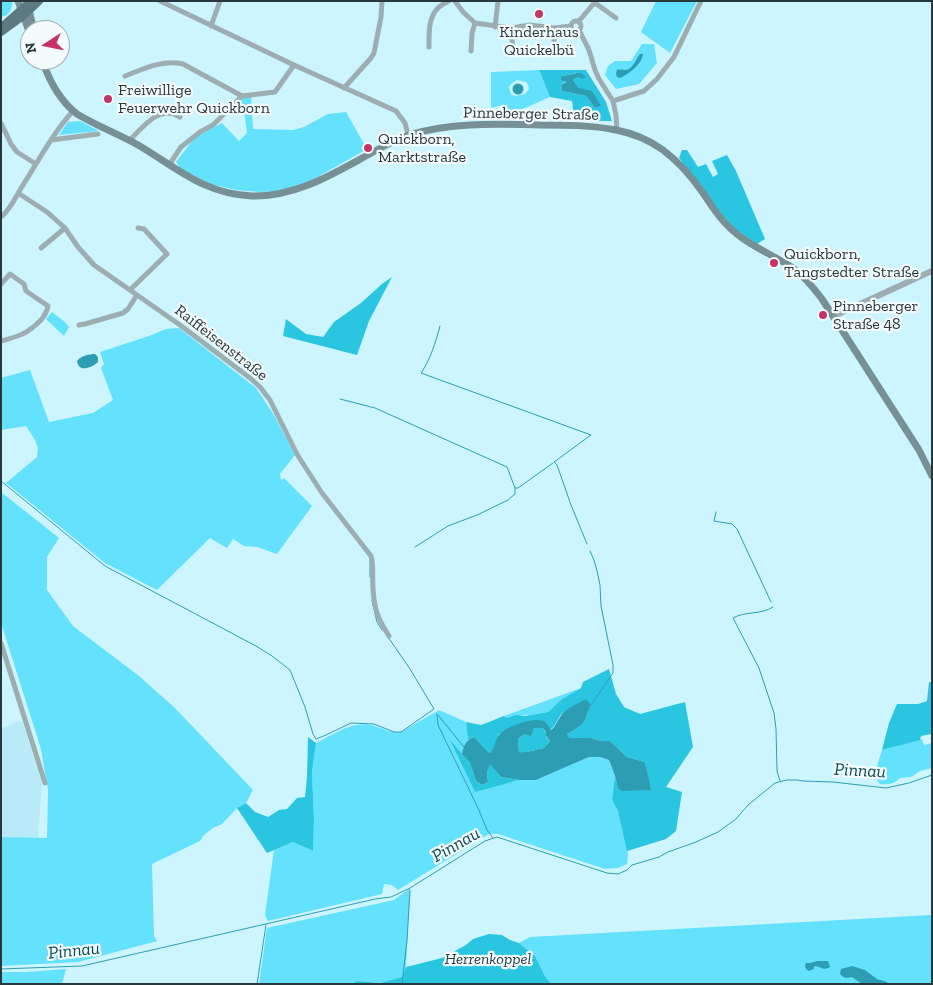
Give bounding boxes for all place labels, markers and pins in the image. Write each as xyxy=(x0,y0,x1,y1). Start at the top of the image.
marker: Kinderhaus Quickelbü xyxy=(533,8,545,20)
place label: Kinderhaus Quickelbü xyxy=(499,22,579,60)
place label: Freiwillige Feuerwehr Quickborn xyxy=(118,80,270,118)
marker: Freiwillige Feuerwehr Quickborn xyxy=(102,93,114,105)
place label: Quickborn, Marktstraße xyxy=(378,129,466,167)
marker: Quickborn, Marktstraße xyxy=(362,142,374,154)
place label: Quickborn, Tangstedter Straße xyxy=(784,244,919,282)
marker: Quickborn, Tangstedter Straße xyxy=(768,257,780,269)
place label: Pinneberger Straße 48 xyxy=(833,296,918,334)
marker: Pinneberger Straße 48 xyxy=(817,309,829,321)

